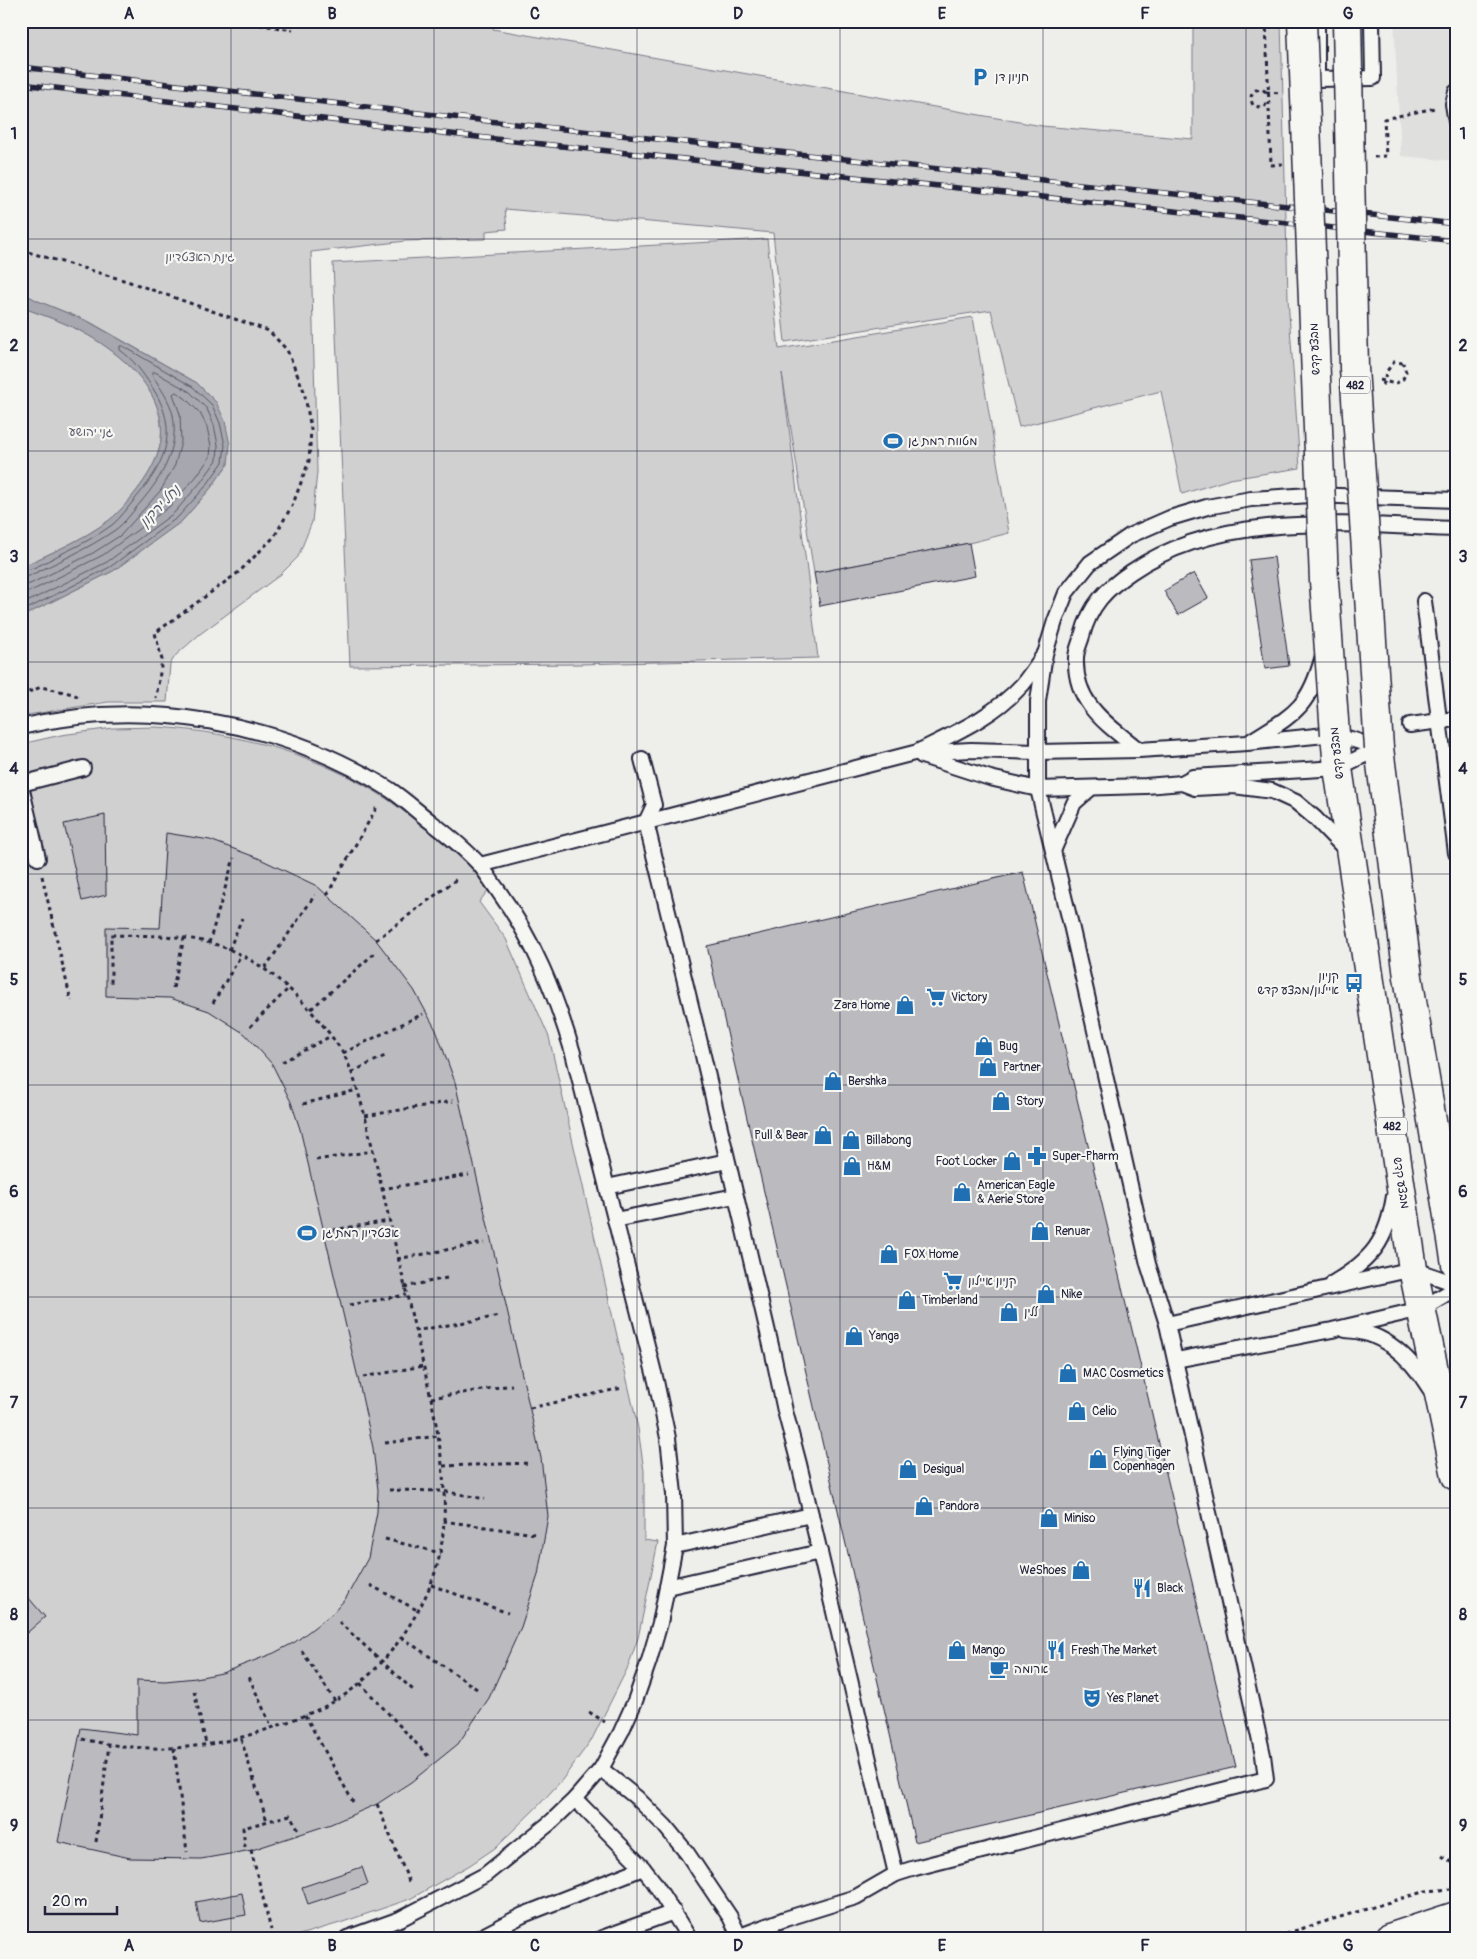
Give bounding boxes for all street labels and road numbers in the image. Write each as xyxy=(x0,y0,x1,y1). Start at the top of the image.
street label: מבצע קדש xyxy=(1307,323,1323,375)
road number: 482 xyxy=(1340,376,1370,394)
street label: מבצע קדש xyxy=(1327,726,1347,780)
road number: 482 xyxy=(1377,1118,1407,1134)
street label: מבצע קדש xyxy=(1390,1156,1412,1210)

